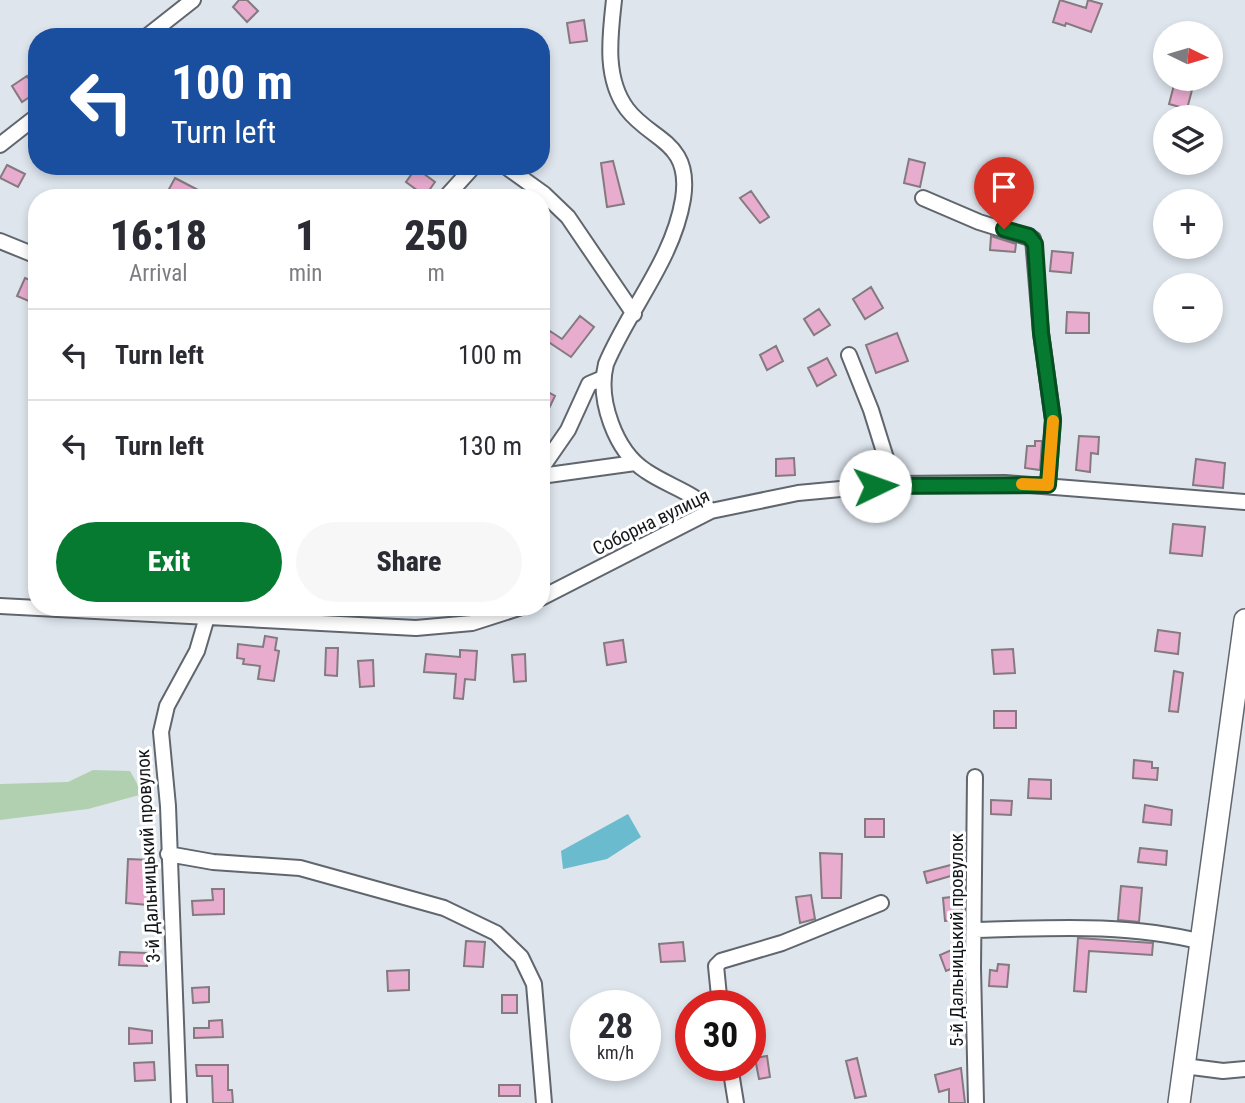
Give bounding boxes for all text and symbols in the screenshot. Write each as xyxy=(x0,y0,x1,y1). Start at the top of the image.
north arrow xyxy=(1153,21,1223,91)
map controls xyxy=(1153,21,1223,343)
text: 100 m xyxy=(171,54,293,111)
icon: left xyxy=(56,56,147,147)
button: layers xyxy=(1153,105,1223,175)
text: Turn left xyxy=(171,113,276,151)
pin xyxy=(974,157,1034,229)
icon: arrive xyxy=(985,168,1023,206)
button: + xyxy=(1153,189,1223,259)
text: 16:18 xyxy=(110,211,207,260)
text: 1 xyxy=(295,211,316,260)
text: 250 xyxy=(404,211,468,260)
text: Arrival xyxy=(129,260,188,287)
text: min xyxy=(289,260,322,287)
text: m xyxy=(428,260,445,287)
button: − xyxy=(1153,273,1223,343)
icon: left xyxy=(56,336,94,374)
text: Turn left xyxy=(115,340,204,370)
text: 100 m xyxy=(458,340,522,370)
icon: left xyxy=(56,427,94,465)
text: Turn left xyxy=(115,431,204,461)
text: 130 m xyxy=(458,431,522,461)
position arrow xyxy=(838,449,912,523)
street label: Соборна вулиця xyxy=(589,484,713,560)
button: Exit xyxy=(56,522,282,602)
button: Share xyxy=(296,522,522,602)
street label: 3-й Дальницький провулок xyxy=(131,749,165,963)
street label: 5-й Дальницький провулок xyxy=(945,833,968,1047)
speed limit sign: 30 xyxy=(675,990,766,1081)
text: 28 xyxy=(598,1006,633,1047)
text: km/h xyxy=(597,1042,634,1063)

